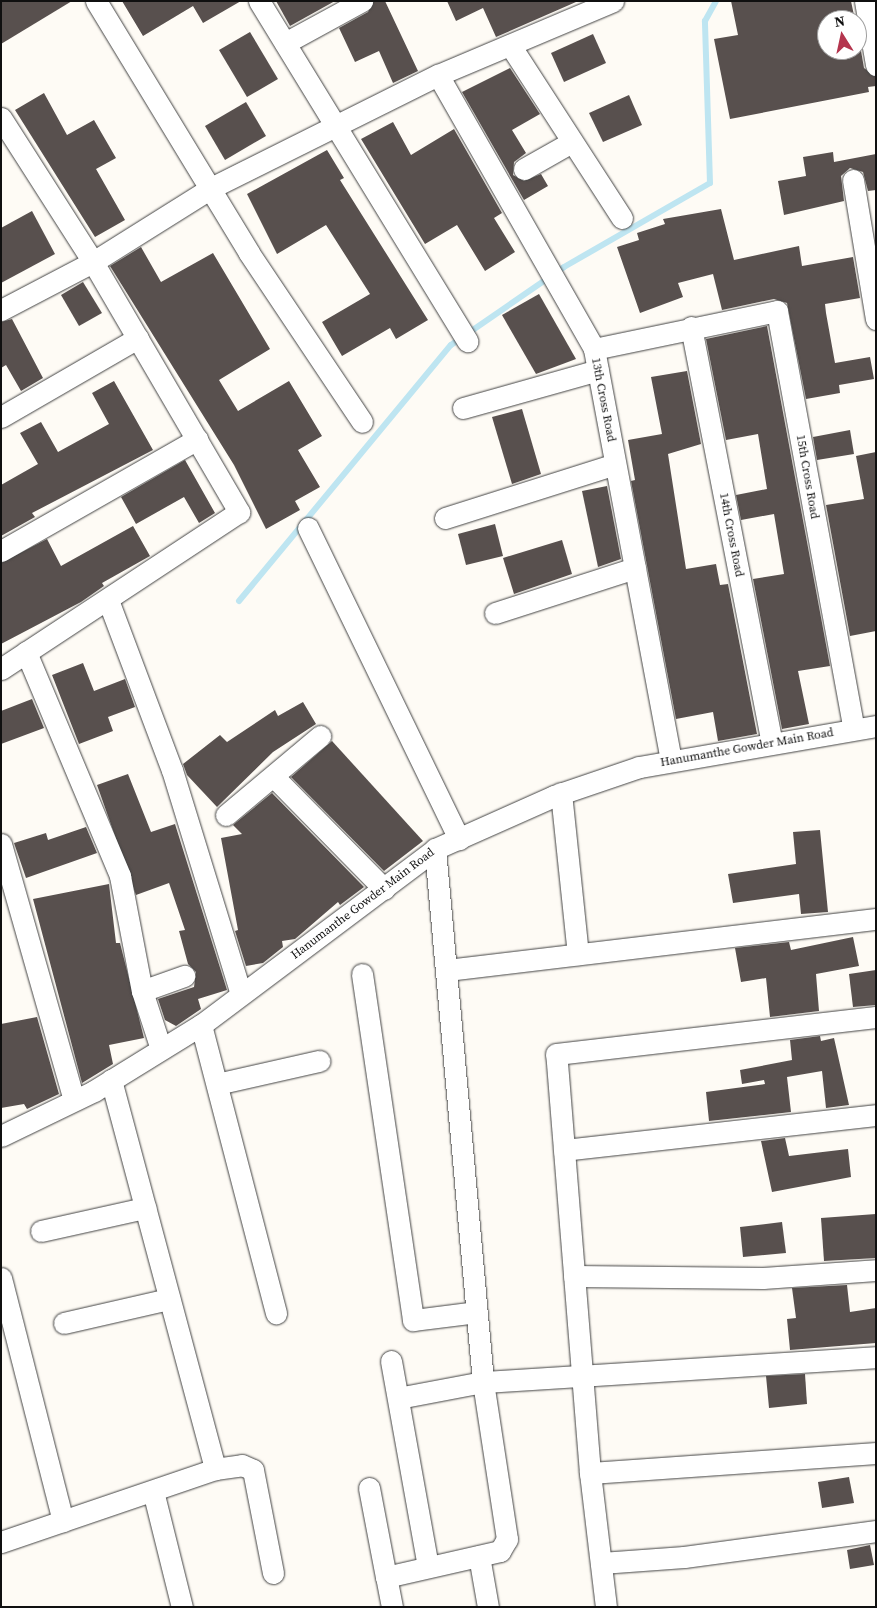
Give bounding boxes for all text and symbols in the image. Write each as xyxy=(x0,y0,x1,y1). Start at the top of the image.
north arrow xyxy=(817,10,867,60)
text: N xyxy=(833,10,846,32)
street label: 13th Cross Road xyxy=(588,357,618,443)
street label: 15th Cross Road xyxy=(792,434,822,520)
street label: 14th Cross Road xyxy=(716,492,746,578)
street label: Hanumanthe Gowder Main Road xyxy=(659,726,835,770)
street label: Hanumanthe Gowder Main Road xyxy=(289,845,437,963)

